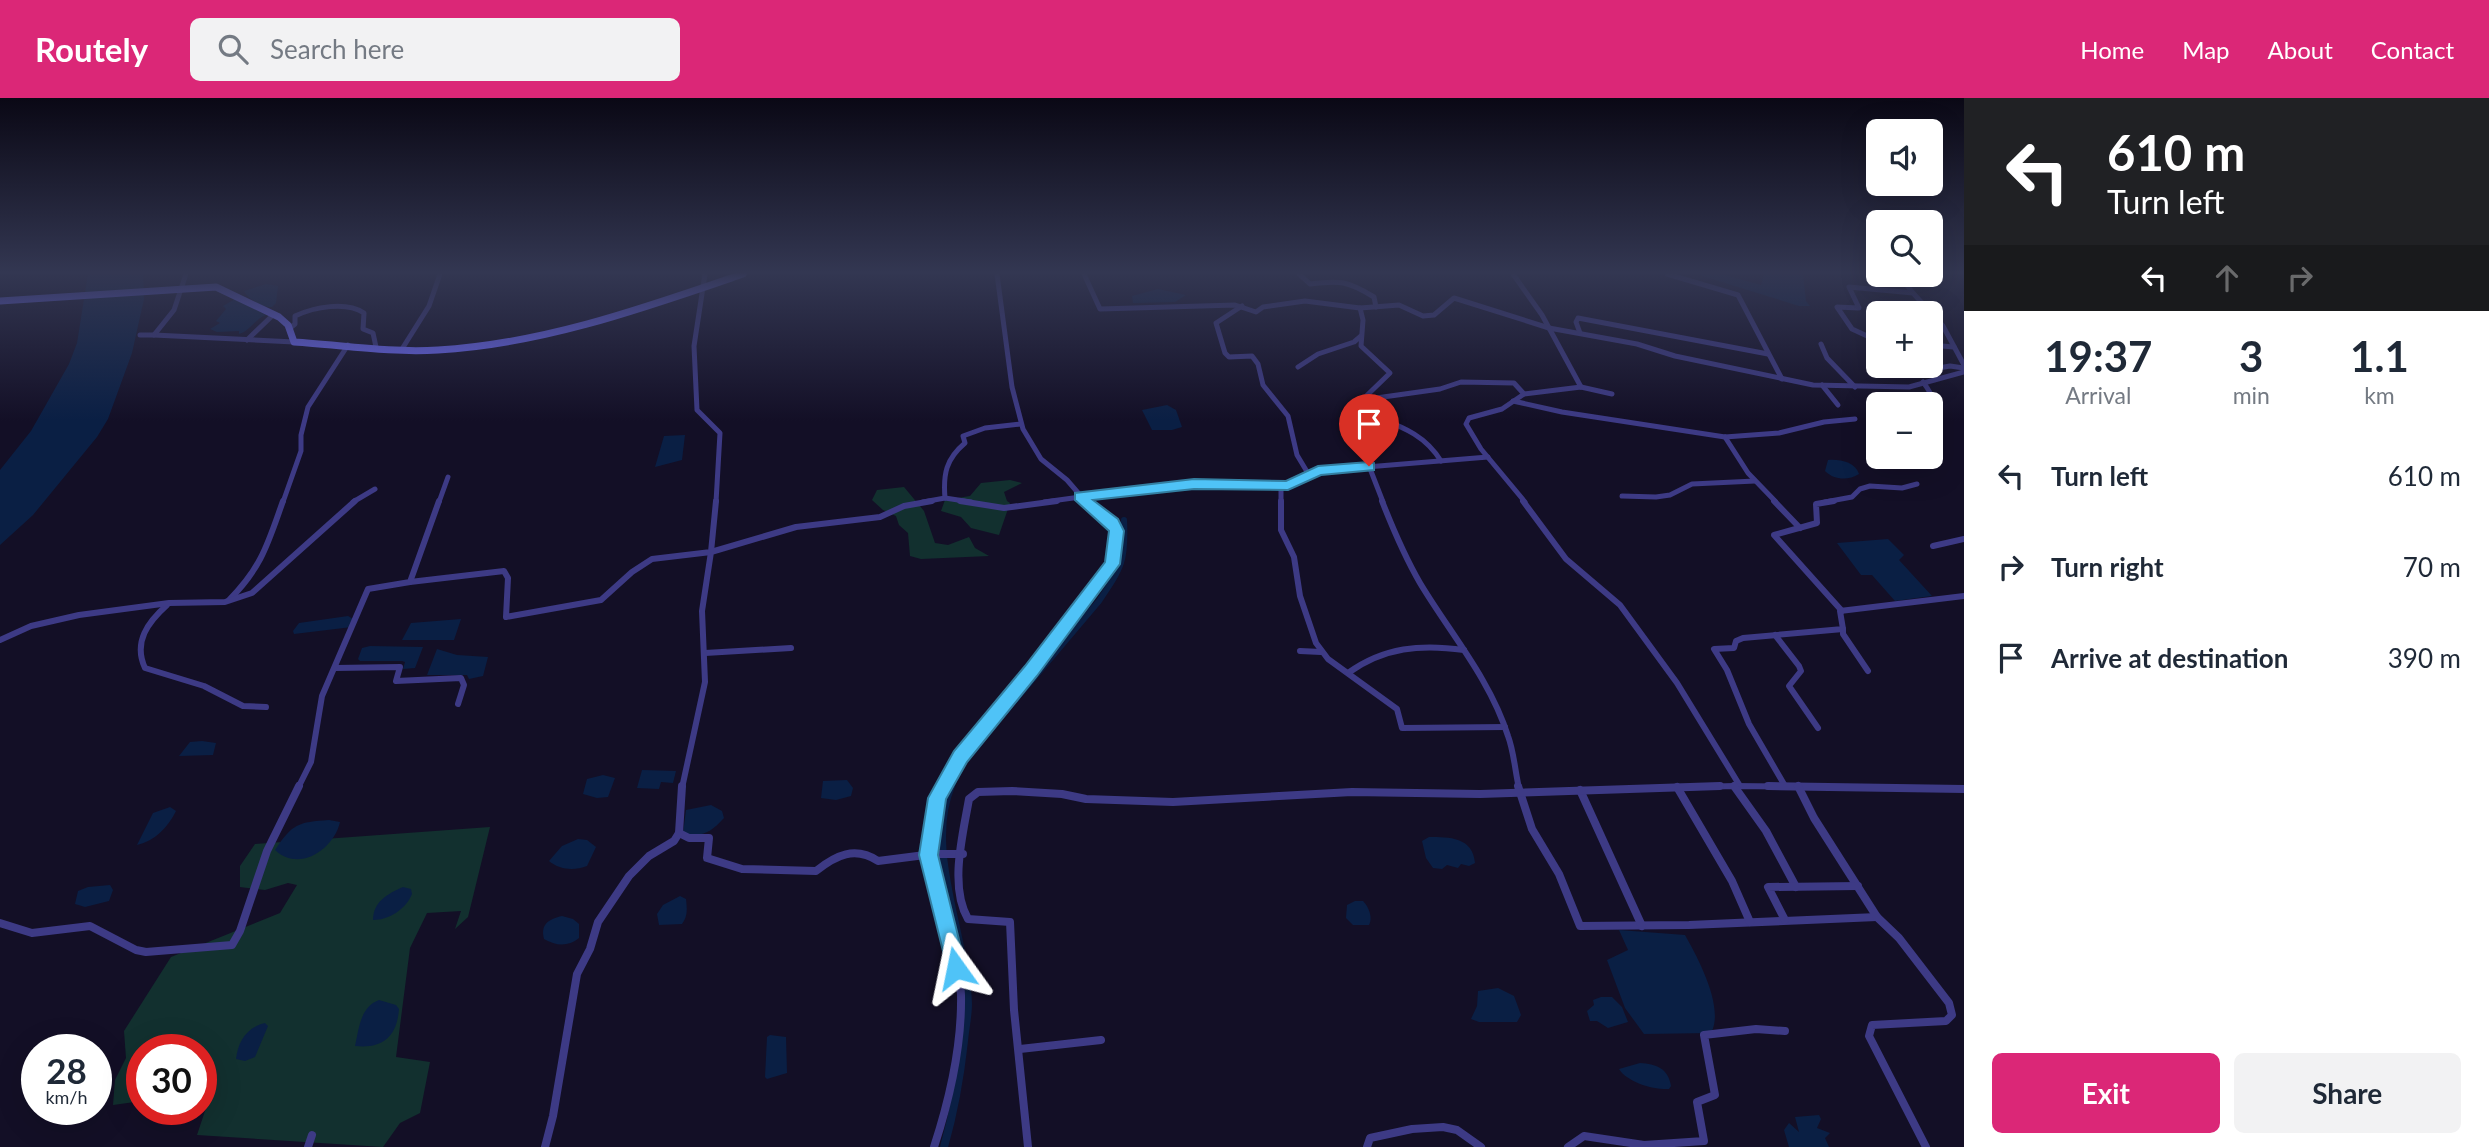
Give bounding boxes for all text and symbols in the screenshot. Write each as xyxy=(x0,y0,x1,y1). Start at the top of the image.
search box xyxy=(190,18,680,81)
text: Routely xyxy=(35,29,148,69)
icon: search xyxy=(214,30,252,68)
text: Search here xyxy=(270,33,404,65)
text: Home xyxy=(2080,35,2144,64)
text: Map xyxy=(2182,35,2230,64)
text: About xyxy=(2268,35,2333,64)
text: Contact xyxy=(2371,35,2454,64)
map controls xyxy=(1866,119,1943,469)
button: sound xyxy=(1866,119,1943,196)
text: 610 m xyxy=(2107,123,2245,181)
icon: left xyxy=(1992,126,2083,217)
text: Turn left xyxy=(2107,182,2224,221)
button: search xyxy=(1866,210,1943,287)
icon: left xyxy=(2135,259,2173,297)
icon: ahead xyxy=(2208,259,2246,297)
icon: right xyxy=(2281,259,2319,297)
button: + xyxy=(1866,301,1943,378)
text: 19:37 xyxy=(2044,331,2152,381)
text: 3 xyxy=(2239,331,2263,381)
text: 1.1 xyxy=(2350,331,2409,381)
text: Arrival xyxy=(2065,381,2131,409)
text: min xyxy=(2233,381,2270,409)
text: km xyxy=(2364,381,2395,409)
button: − xyxy=(1866,392,1943,469)
pin xyxy=(1339,394,1399,466)
icon: arrive xyxy=(1350,405,1388,443)
icon: left xyxy=(1992,457,2030,495)
text: Turn left xyxy=(2051,460,2148,492)
text: 610 m xyxy=(2388,460,2461,492)
icon: right xyxy=(1992,548,2030,586)
text: Turn right xyxy=(2051,551,2164,583)
text: 70 m xyxy=(2403,551,2461,583)
icon: arrive xyxy=(1992,639,2030,677)
text: Arrive at destination xyxy=(2051,642,2288,674)
text: 390 m xyxy=(2388,642,2461,674)
position arrow xyxy=(919,931,993,1005)
speed limit sign: 30 xyxy=(126,1034,217,1125)
text: 28 xyxy=(46,1049,87,1091)
button: Exit xyxy=(1992,1053,2220,1133)
button: Share xyxy=(2234,1053,2461,1133)
text: km/h xyxy=(45,1086,88,1108)

